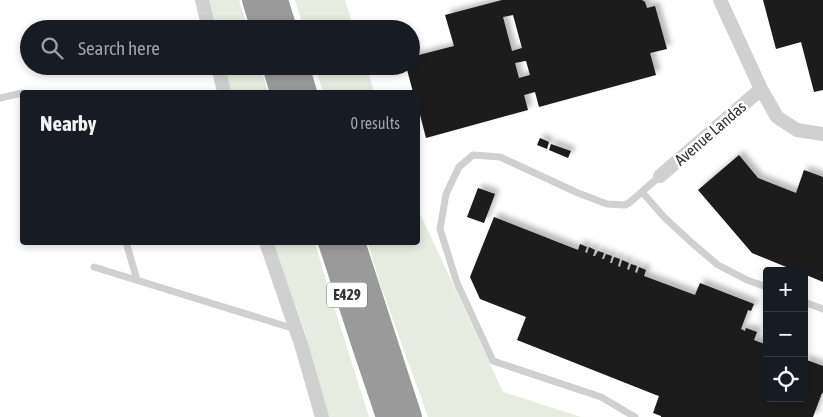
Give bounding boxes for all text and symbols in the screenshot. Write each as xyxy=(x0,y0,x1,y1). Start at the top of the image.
search box xyxy=(20,20,420,75)
icon: search xyxy=(38,34,66,62)
text: Search here xyxy=(78,37,160,59)
street label: Avenue Landas xyxy=(671,97,750,169)
text: Nearby xyxy=(40,111,96,135)
text: 0 results xyxy=(350,114,400,132)
map controls xyxy=(763,267,808,402)
button: + xyxy=(763,267,808,312)
road number: E429 xyxy=(327,282,367,308)
button: − xyxy=(763,312,808,357)
button: locate xyxy=(763,357,808,402)

